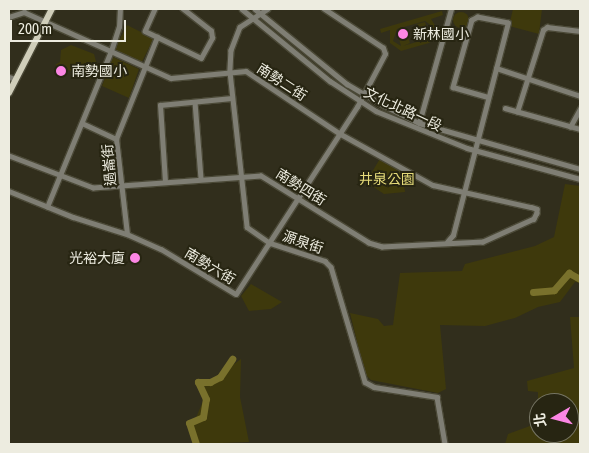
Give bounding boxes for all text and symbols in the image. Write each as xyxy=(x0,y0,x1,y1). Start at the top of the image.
scale bar xyxy=(12,10,129,42)
text: 200 m xyxy=(18,20,52,37)
place label: 新林國小 xyxy=(413,26,469,42)
marker: 新林國小 xyxy=(397,28,409,40)
street label: 南勢二街 xyxy=(254,60,310,104)
place label: 南勢國小 xyxy=(71,63,127,79)
marker: 南勢國小 xyxy=(55,65,67,77)
street label: 文化北路一段 xyxy=(361,84,445,134)
street label: 過崙街 xyxy=(99,143,119,187)
street label: 南勢四街 xyxy=(273,165,329,209)
park label: 井泉公園 xyxy=(359,171,415,187)
street label: 源泉街 xyxy=(280,227,326,257)
street label: 南勢六街 xyxy=(182,244,238,288)
place label: 光裕大廈 xyxy=(69,250,125,266)
marker: 光裕大廈 xyxy=(129,252,141,264)
north arrow xyxy=(529,393,579,443)
text: 北 xyxy=(531,412,549,428)

